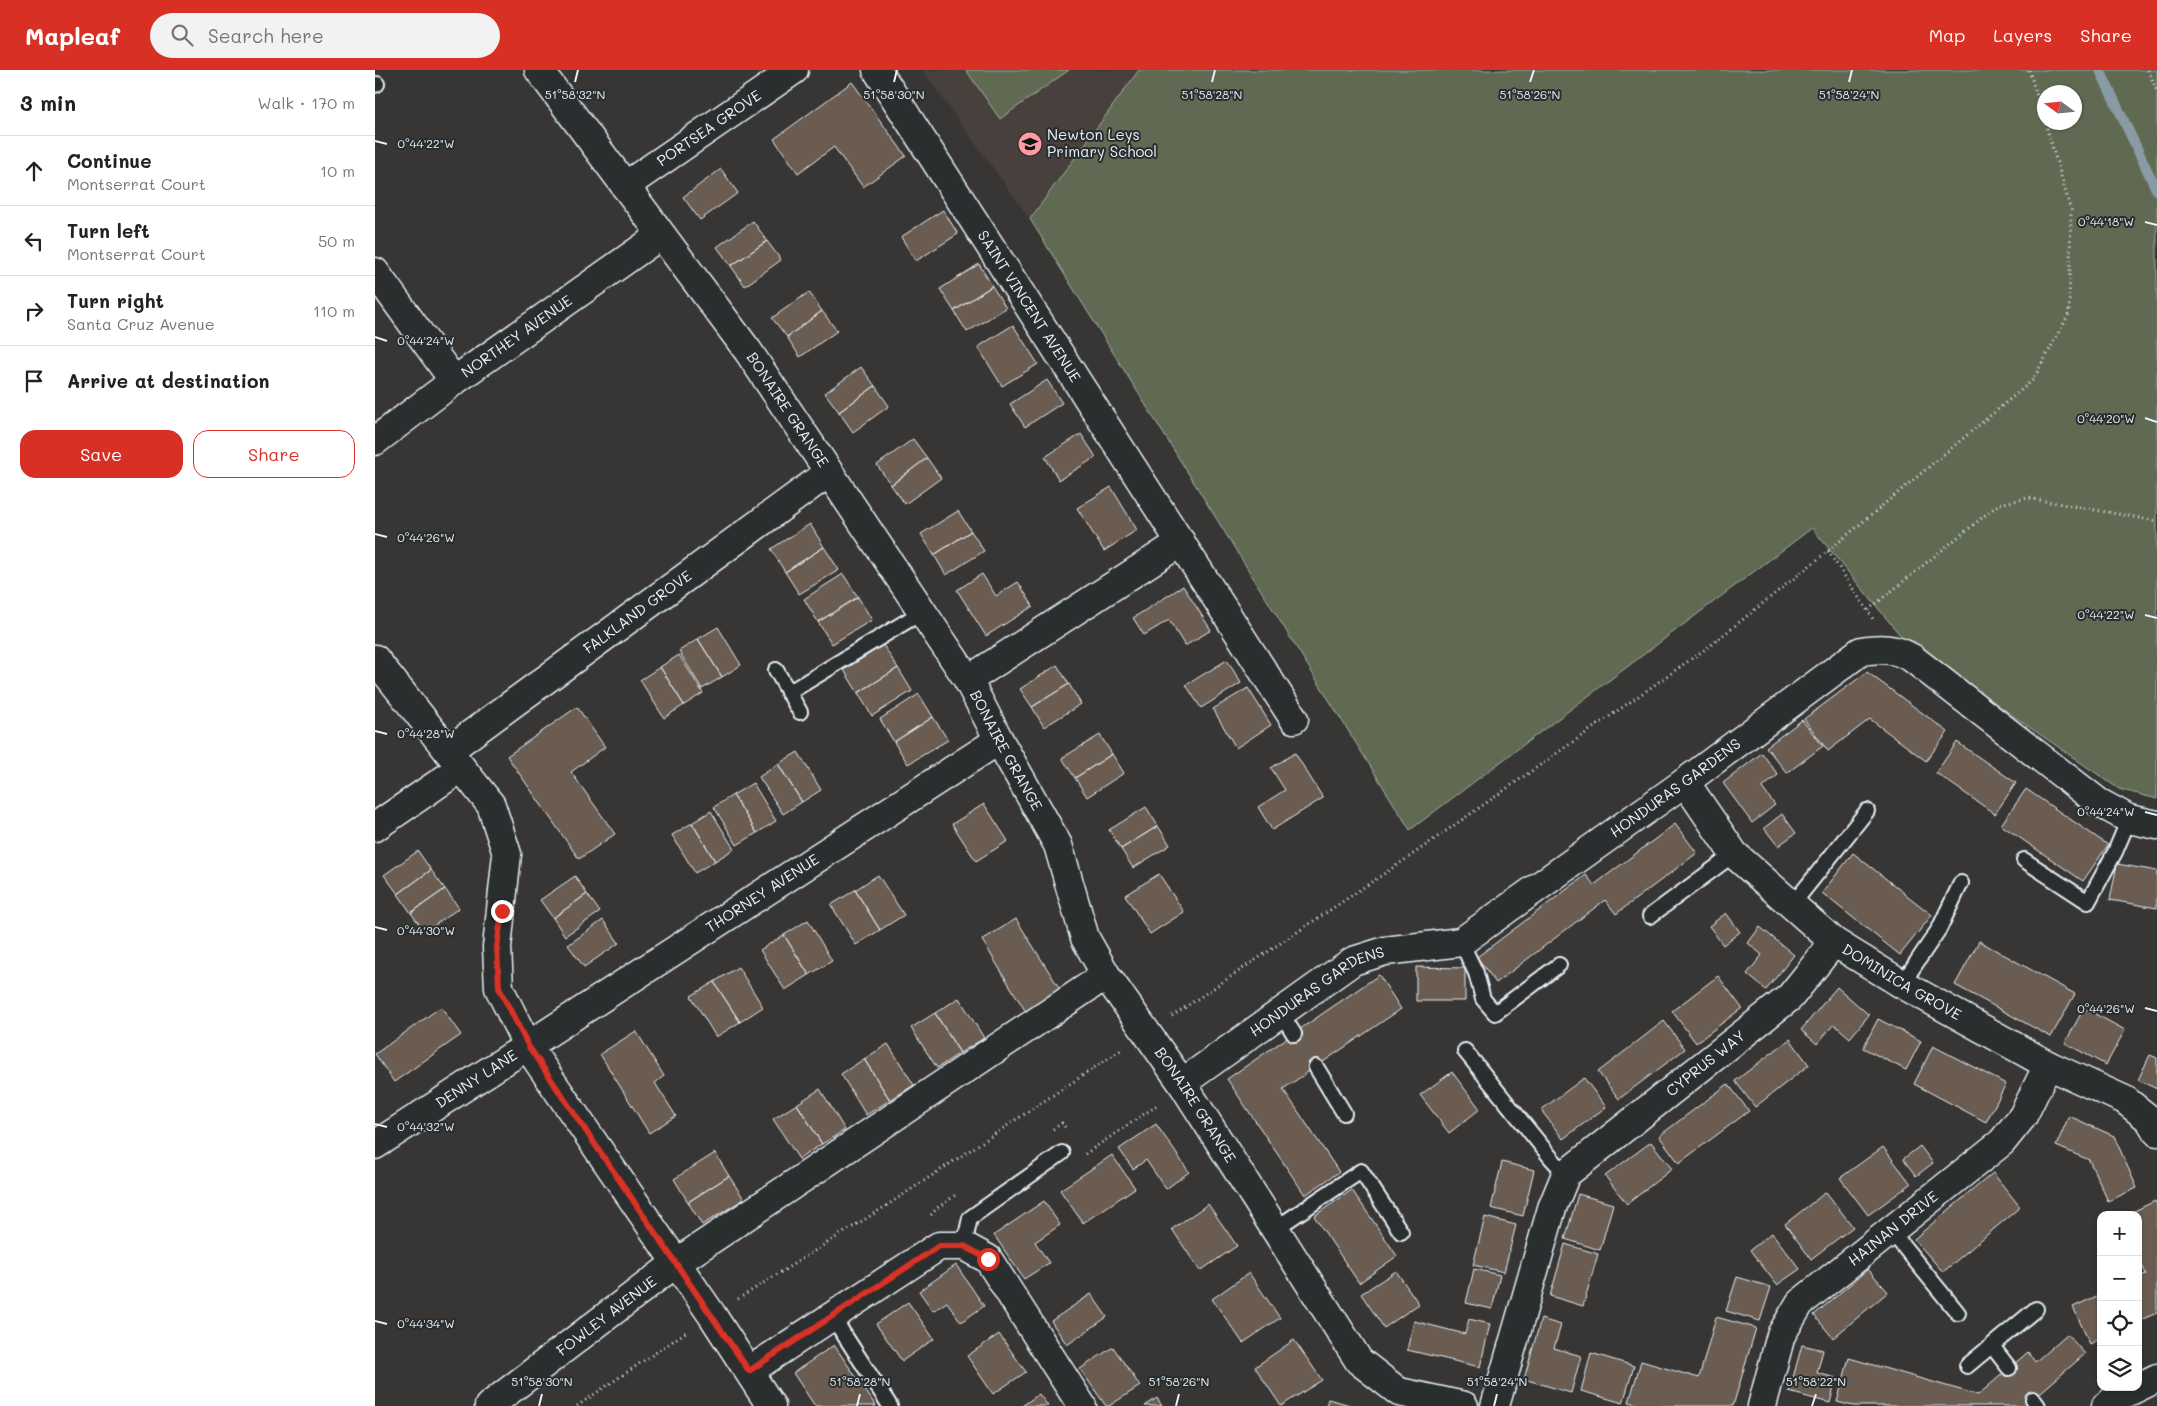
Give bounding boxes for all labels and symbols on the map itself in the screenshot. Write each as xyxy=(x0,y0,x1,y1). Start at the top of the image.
street label: PORTSEA GROVE xyxy=(652,84,765,170)
north arrow xyxy=(2037,85,2082,130)
text: 51°58'32"N xyxy=(545,86,605,102)
text: 51°58'30"N xyxy=(863,86,925,102)
text: 51°58'28"N xyxy=(1182,86,1242,102)
text: 51°58'26"N xyxy=(1500,86,1560,102)
text: 51°58'24"N xyxy=(1819,86,1879,102)
place label: Newton Leys Primary School xyxy=(1047,124,1157,161)
school or university icon: Newton Leys Primary School xyxy=(1017,131,1043,157)
text: 0°44'22"W xyxy=(398,135,454,151)
text: 0°44'18"W xyxy=(2078,213,2134,229)
street label: SAINT VINCENT AVENUE xyxy=(974,226,1086,386)
street label: NORTHEY AVENUE xyxy=(457,290,576,382)
text: 0°44'24"W xyxy=(397,332,455,348)
street label: BONAIRE GRANGE xyxy=(743,348,834,471)
text: 0°44'20"W xyxy=(2077,410,2135,426)
text: 0°44'26"W xyxy=(397,529,455,545)
street label: FALKLAND GROVE xyxy=(579,565,696,658)
text: 0°44'22"W xyxy=(2078,606,2134,622)
street label: BONAIRE GRANGE xyxy=(966,686,1048,814)
text: 0°44'28"W xyxy=(397,725,455,741)
street label: HONDURAS GARDENS xyxy=(1606,733,1744,842)
text: 0°44'24"W xyxy=(2077,803,2135,819)
street label: THORNEY AVENUE xyxy=(702,848,823,937)
route end xyxy=(491,900,514,923)
text: 0°44'30"W xyxy=(397,922,455,938)
street label: DOMINICA GROVE xyxy=(1839,938,1966,1024)
street label: HONDURAS GARDENS xyxy=(1245,941,1387,1041)
text: 0°44'26"W xyxy=(2077,1000,2135,1016)
street label: CYPRUS WAY xyxy=(1661,1025,1749,1100)
street label: BONAIRE GRANGE xyxy=(1151,1043,1241,1166)
street label: DENNY LANE xyxy=(431,1044,521,1112)
text: 0°44'32"W xyxy=(397,1118,455,1134)
street label: HAINAN DRIVE xyxy=(1843,1186,1942,1270)
route start xyxy=(977,1248,1000,1271)
street label: FOWLEY AVENUE xyxy=(552,1270,660,1360)
text: 0°44'34"W xyxy=(397,1315,455,1331)
text: 51°58'30"N xyxy=(511,1373,573,1389)
text: 51°58'28"N xyxy=(830,1373,890,1389)
text: 51°58'26"N xyxy=(1149,1373,1209,1389)
text: 51°58'24"N xyxy=(1467,1373,1527,1389)
text: 51°58'22"N xyxy=(1786,1373,1846,1389)

